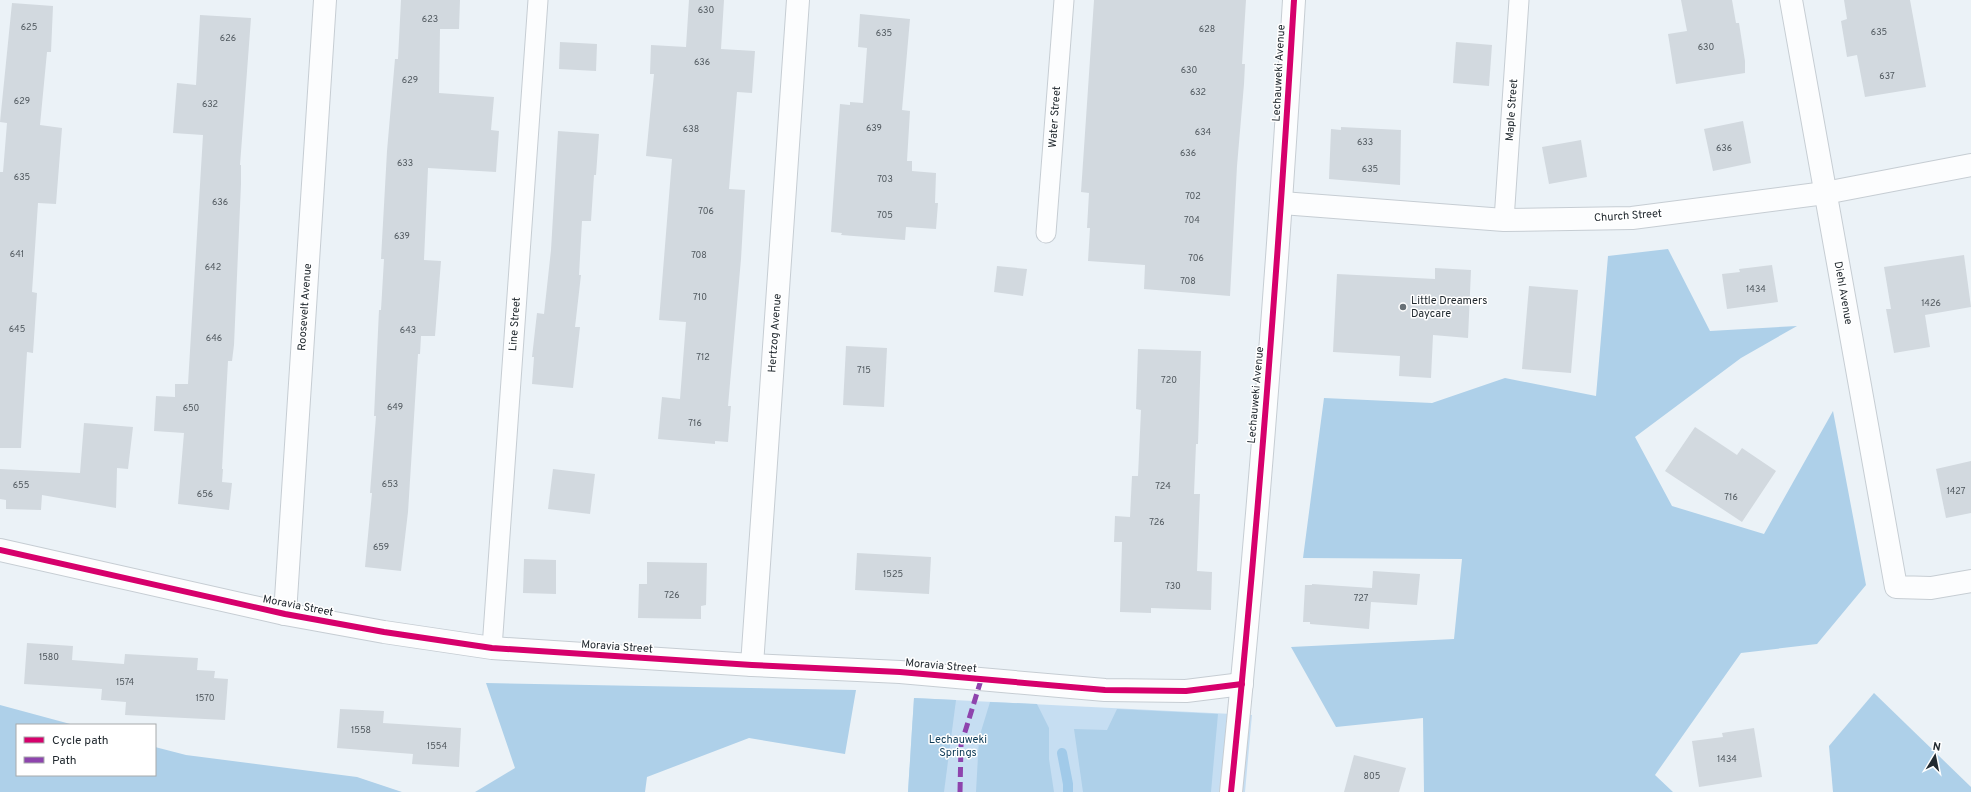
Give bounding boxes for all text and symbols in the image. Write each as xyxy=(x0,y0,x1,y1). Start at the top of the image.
house number: 630 xyxy=(698,5,714,16)
house number: 623 xyxy=(422,14,438,25)
house number: 625 xyxy=(21,22,37,33)
house number: 628 xyxy=(1199,24,1215,35)
street label: Lechauweki Avenue xyxy=(1269,24,1289,122)
house number: 635 xyxy=(1871,27,1887,38)
house number: 635 xyxy=(876,28,892,39)
house number: 626 xyxy=(220,33,236,44)
house number: 630 xyxy=(1698,42,1714,53)
house number: 636 xyxy=(694,57,710,68)
house number: 630 xyxy=(1181,65,1197,76)
house number: 637 xyxy=(1879,71,1895,82)
house number: 629 xyxy=(402,75,418,86)
street label: Maple Street xyxy=(1503,78,1521,142)
street label: Water Street xyxy=(1046,86,1064,148)
house number: 632 xyxy=(1190,87,1206,98)
house number: 629 xyxy=(14,96,30,107)
house number: 632 xyxy=(202,99,218,110)
house number: 639 xyxy=(866,123,882,134)
house number: 638 xyxy=(683,124,699,135)
house number: 634 xyxy=(1195,127,1212,138)
house number: 633 xyxy=(1357,137,1373,148)
house number: 636 xyxy=(1716,143,1732,154)
house number: 636 xyxy=(1180,148,1196,159)
house number: 633 xyxy=(397,158,413,169)
house number: 635 xyxy=(1362,164,1378,175)
house number: 635 xyxy=(14,172,30,183)
house number: 703 xyxy=(877,174,893,185)
house number: 702 xyxy=(1185,191,1201,202)
house number: 636 xyxy=(212,197,228,208)
house number: 706 xyxy=(698,206,714,217)
street label: Church Street xyxy=(1594,207,1662,225)
house number: 705 xyxy=(877,210,893,221)
house number: 704 xyxy=(1184,215,1200,226)
house number: 639 xyxy=(394,231,410,242)
house number: 641 xyxy=(10,249,24,260)
house number: 708 xyxy=(691,250,707,261)
house number: 706 xyxy=(1188,253,1204,264)
street label: Diehl Avenue xyxy=(1831,260,1855,326)
house number: 642 xyxy=(205,262,221,273)
street label: Roosevelt Avenue xyxy=(295,263,315,351)
house number: 708 xyxy=(1180,276,1196,287)
house number: 1434 xyxy=(1746,284,1766,295)
house number: 710 xyxy=(693,292,707,303)
street label: Hertzog Avenue xyxy=(765,293,785,373)
place label: Little Dreamers Daycare xyxy=(1411,294,1487,321)
street label: Line Street xyxy=(506,297,524,351)
house number: 1426 xyxy=(1921,298,1941,309)
marker: Little Dreamers Daycare xyxy=(1398,302,1408,312)
house number: 645 xyxy=(9,324,25,335)
house number: 643 xyxy=(400,325,416,336)
house number: 646 xyxy=(206,333,222,344)
street label: Lechauweki Avenue xyxy=(1245,346,1267,444)
house number: 712 xyxy=(696,352,710,363)
house number: 715 xyxy=(857,365,871,376)
house number: 720 xyxy=(1161,375,1177,386)
house number: 649 xyxy=(387,402,403,413)
house number: 650 xyxy=(183,403,200,414)
house number: 716 xyxy=(688,418,702,429)
house number: 653 xyxy=(382,479,398,490)
house number: 655 xyxy=(13,480,29,491)
house number: 724 xyxy=(1155,481,1171,492)
house number: 1427 xyxy=(1947,486,1966,497)
house number: 656 xyxy=(197,489,213,500)
house number: 716 xyxy=(1724,492,1738,503)
house number: 726 xyxy=(1149,517,1165,528)
house number: 659 xyxy=(373,542,389,553)
house number: 1525 xyxy=(883,569,903,580)
house number: 730 xyxy=(1165,581,1181,592)
house number: 726 xyxy=(664,590,680,601)
street label: Moravia Street xyxy=(261,592,335,620)
house number: 727 xyxy=(1354,593,1369,604)
street label: Moravia Street xyxy=(581,638,653,656)
house number: 1580 xyxy=(39,652,59,663)
street label: Moravia Street xyxy=(905,656,977,676)
house number: 1574 xyxy=(116,677,135,688)
house number: 1570 xyxy=(195,693,215,704)
legend xyxy=(16,724,156,776)
house number: 1558 xyxy=(351,725,371,736)
text: Cycle path xyxy=(52,733,109,749)
park label: Lechauweki Springs xyxy=(929,733,987,760)
north arrow xyxy=(1915,736,1955,776)
text: N xyxy=(1931,740,1942,755)
house number: 1554 xyxy=(427,741,448,752)
text: Path xyxy=(52,753,77,769)
house number: 1434 xyxy=(1717,754,1737,765)
house number: 805 xyxy=(1364,771,1380,782)

